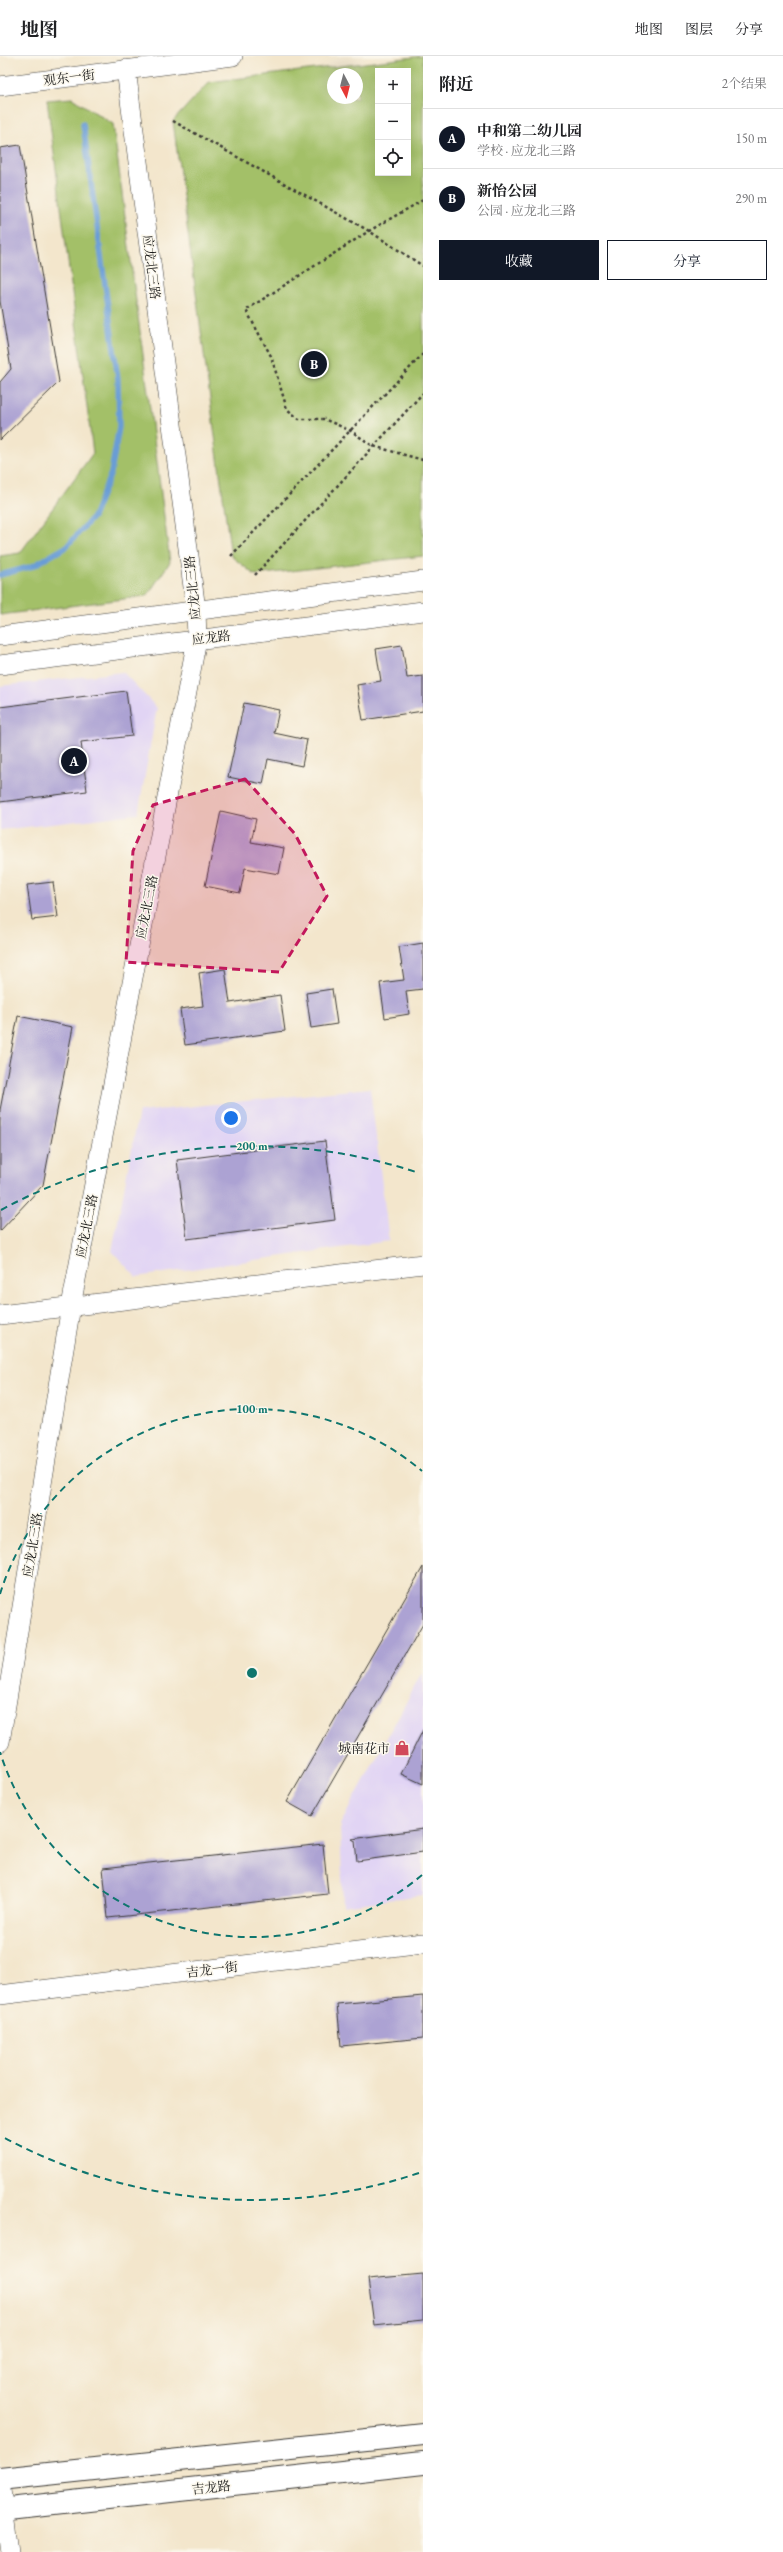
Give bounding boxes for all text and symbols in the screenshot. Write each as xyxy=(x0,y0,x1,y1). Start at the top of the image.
text: 地图 xyxy=(20,17,58,42)
text: 地图 xyxy=(635,20,663,38)
text: 图层 xyxy=(685,20,713,38)
text: 分享 xyxy=(735,20,763,38)
street label: 观东一街 xyxy=(42,66,96,89)
north arrow xyxy=(327,68,363,104)
map controls xyxy=(375,68,411,176)
button: + xyxy=(375,68,411,104)
text: 附近 xyxy=(439,73,473,95)
text: 2个结果 xyxy=(722,75,767,92)
button: − xyxy=(375,104,411,140)
text: 中和第二幼儿园 xyxy=(477,121,582,140)
text: A xyxy=(447,130,457,147)
text: 150 m xyxy=(736,130,767,147)
button: locate xyxy=(375,140,411,176)
text: 学校 · 应龙北三路 xyxy=(477,142,576,159)
text: 新怡公园 xyxy=(477,181,537,200)
text: B xyxy=(448,190,456,207)
text: 290 m xyxy=(736,190,767,207)
text: 公园 · 应龙北三路 xyxy=(477,202,576,219)
street label: 应龙北三路 xyxy=(139,234,164,300)
button: 收藏 xyxy=(439,240,599,280)
button: 分享 xyxy=(607,240,767,280)
pin: B xyxy=(301,349,327,379)
street label: 应龙北三路 xyxy=(181,555,204,621)
street label: 应龙路 xyxy=(191,627,231,648)
pin: A xyxy=(61,746,87,776)
street label: 应龙北三路 xyxy=(132,874,161,941)
your location xyxy=(221,1108,241,1128)
text: 200 m xyxy=(236,1138,268,1154)
street label: 应龙北三路 xyxy=(72,1193,101,1260)
text: 100 m xyxy=(236,1401,268,1417)
street label: 应龙北三路 xyxy=(19,1512,46,1579)
centre of rings xyxy=(245,1666,259,1680)
shop icon: 城南花市 xyxy=(393,1739,411,1757)
place label: 城南花市 xyxy=(338,1740,390,1757)
street label: 吉龙一街 xyxy=(185,1958,239,1981)
street label: 吉龙路 xyxy=(191,2477,231,2498)

